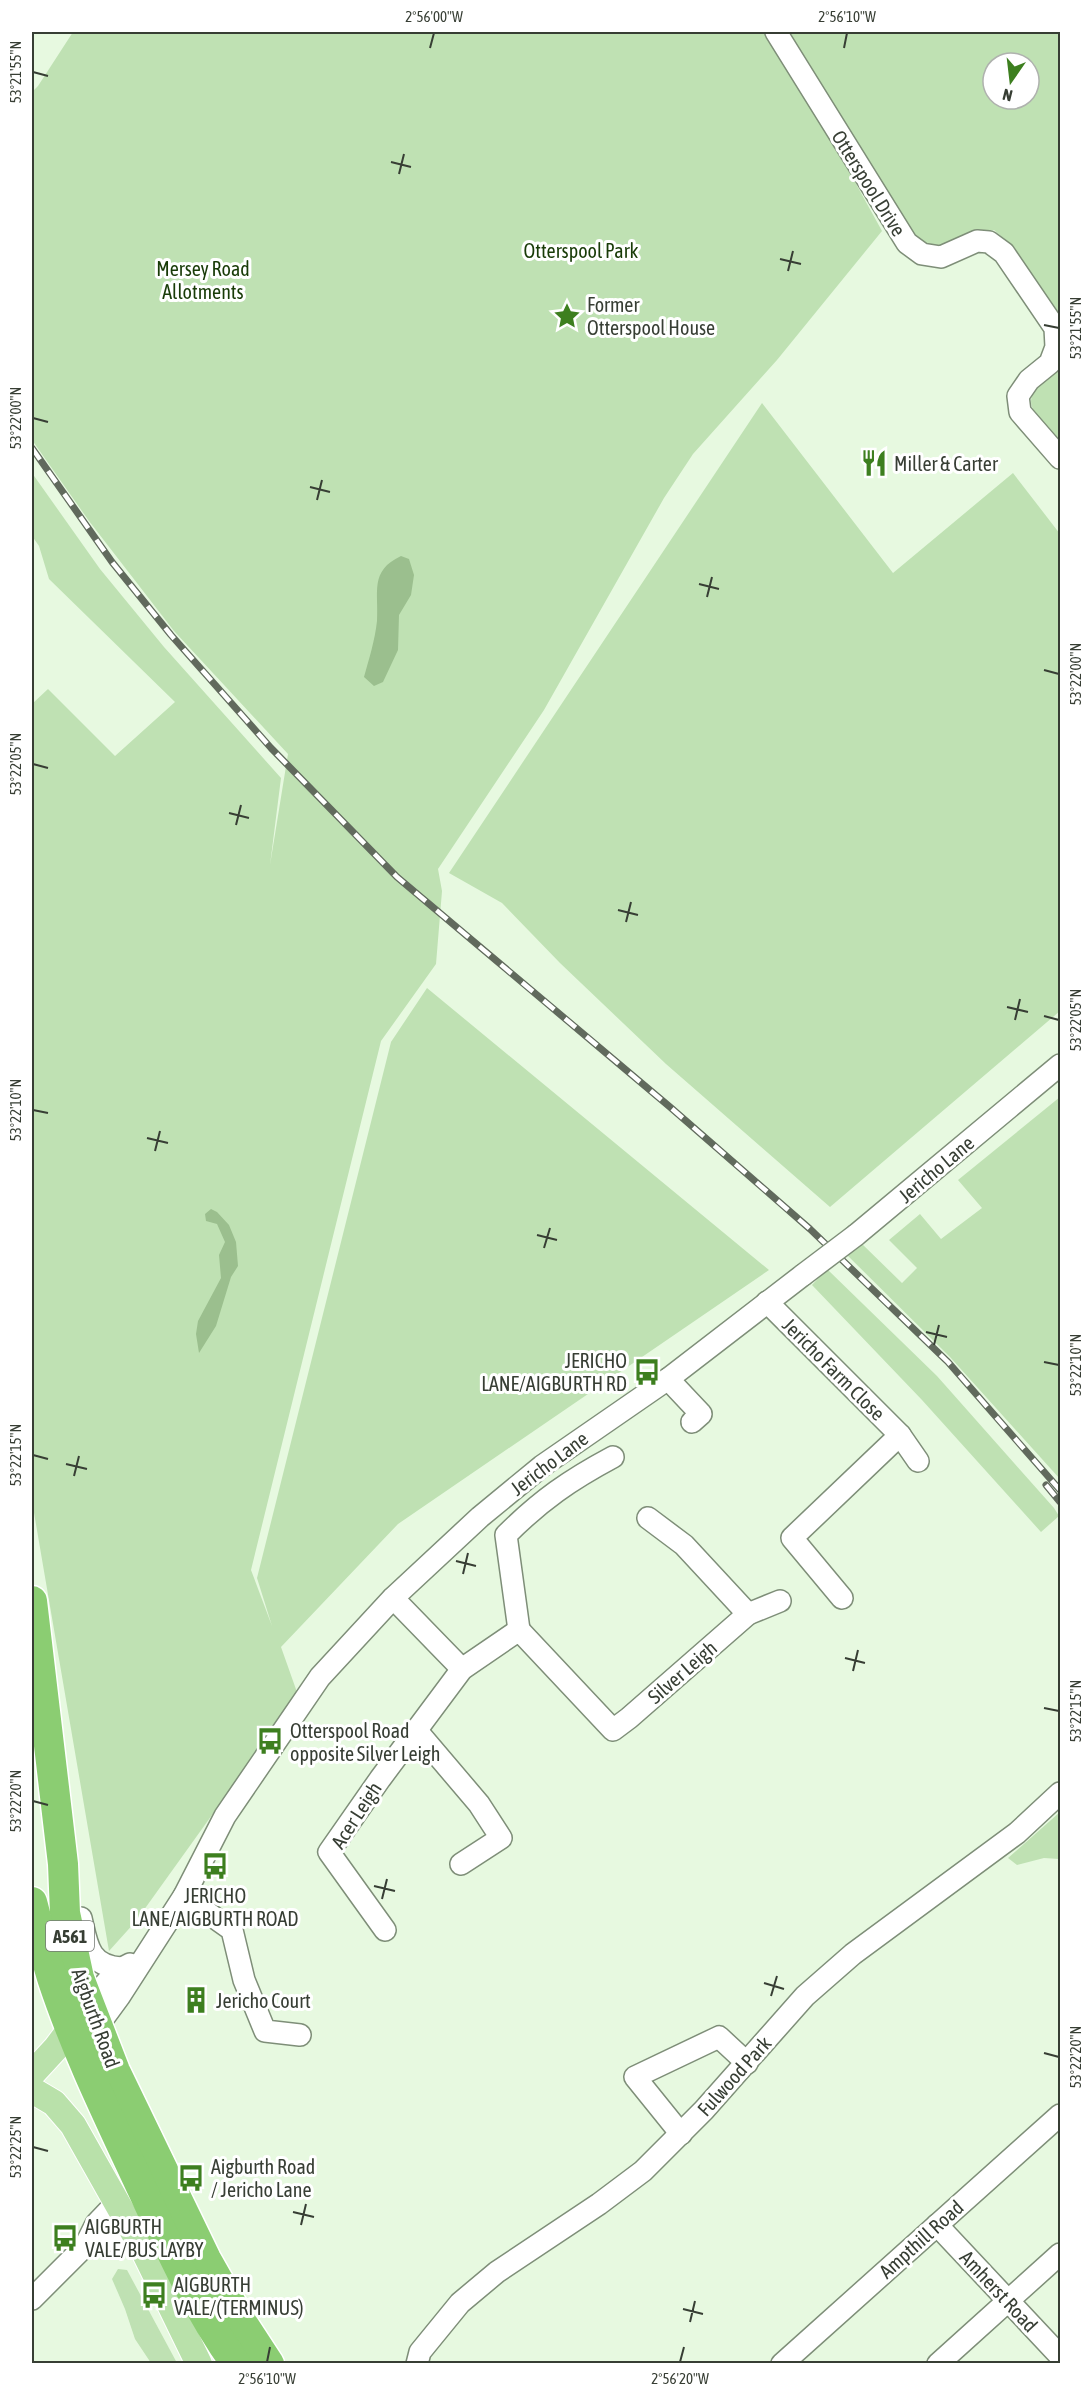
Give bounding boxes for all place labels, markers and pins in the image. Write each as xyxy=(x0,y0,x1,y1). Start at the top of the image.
place label: Former Otterspool House xyxy=(587,293,715,339)
place icon: Former Otterspool House xyxy=(552,301,582,331)
restaurant icon: Miller & Carter xyxy=(859,448,889,478)
place label: Miller & Carter xyxy=(894,452,999,475)
place label: JERICHO LANE/AIGBURTH RD xyxy=(481,1349,627,1395)
bus stop icon: JERICHO LANE/AIGBURTH RD xyxy=(632,1357,662,1387)
place label: Otterspool Road opposite Silver Leigh xyxy=(290,1719,440,1765)
bus stop icon: Otterspool Road opposite Silver Leigh xyxy=(255,1726,285,1756)
bus stop icon: JERICHO LANE/AIGBURTH ROAD xyxy=(200,1851,230,1881)
place label: JERICHO LANE/AIGBURTH ROAD xyxy=(131,1884,299,1930)
building icon: Jericho Court xyxy=(181,1985,211,2015)
place label: Jericho Court xyxy=(216,1989,311,2012)
place label: Aigburth Road / Jericho Lane xyxy=(211,2155,315,2201)
bus stop icon: Aigburth Road / Jericho Lane xyxy=(176,2163,206,2193)
place label: AIGBURTH VALE/BUS LAYBY xyxy=(85,2215,204,2261)
bus stop icon: AIGBURTH VALE/BUS LAYBY xyxy=(50,2223,80,2253)
place label: AIGBURTH VALE/(TERMINUS) xyxy=(174,2273,304,2319)
bus stop icon: AIGBURTH VALE/(TERMINUS) xyxy=(139,2280,169,2310)

